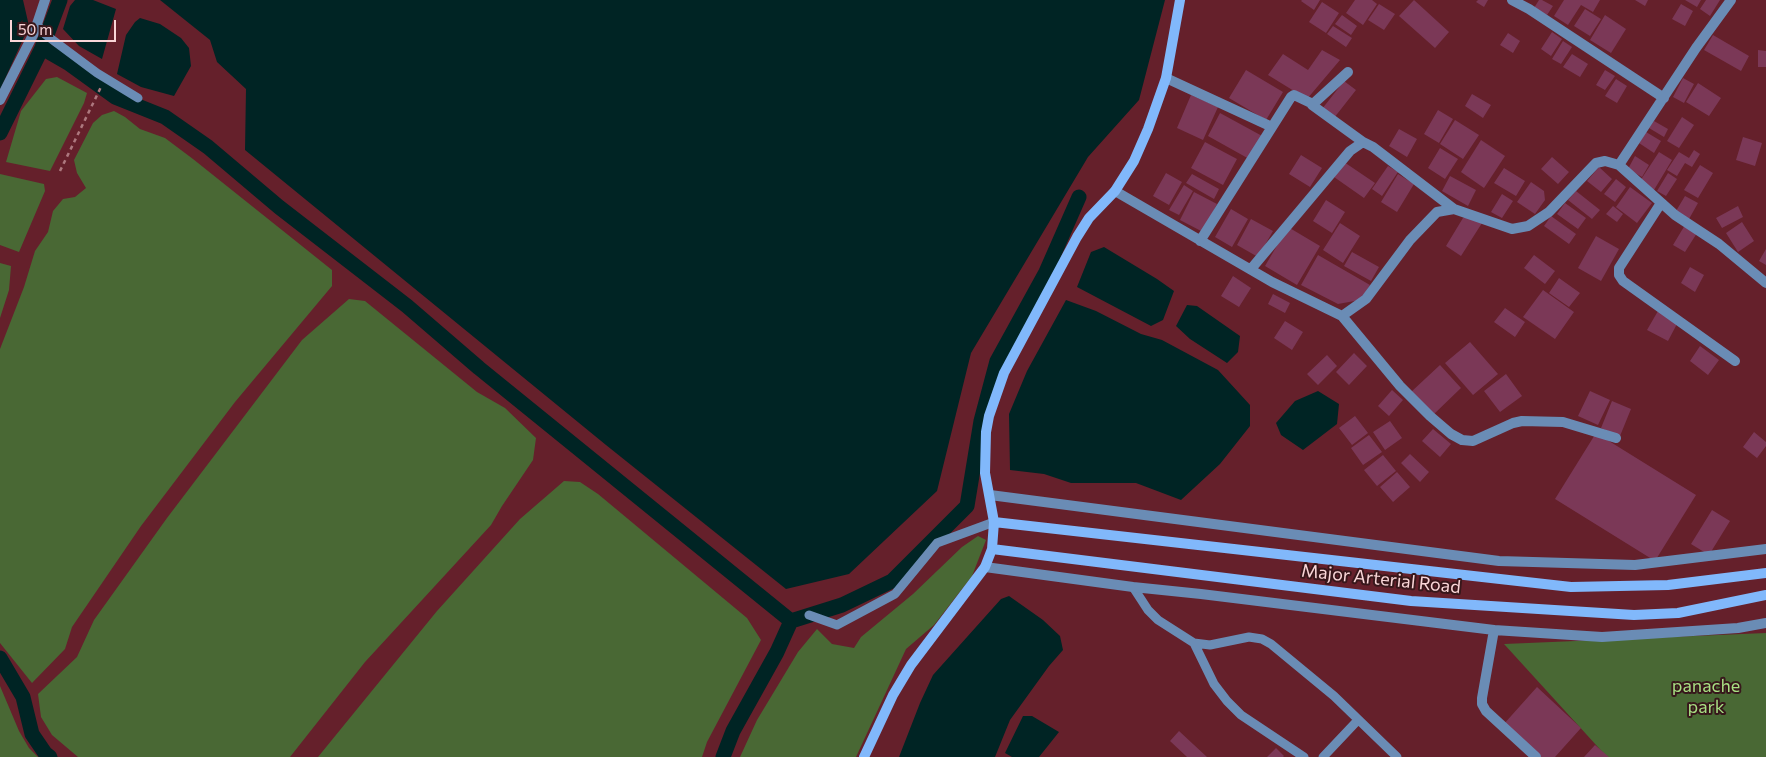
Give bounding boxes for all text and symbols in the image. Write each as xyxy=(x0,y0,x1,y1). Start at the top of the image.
scale bar xyxy=(12,10,119,42)
text: 50 m xyxy=(18,20,52,38)
street label: Major Arterial Road xyxy=(1300,560,1462,598)
park label: panache park xyxy=(1672,675,1740,718)

